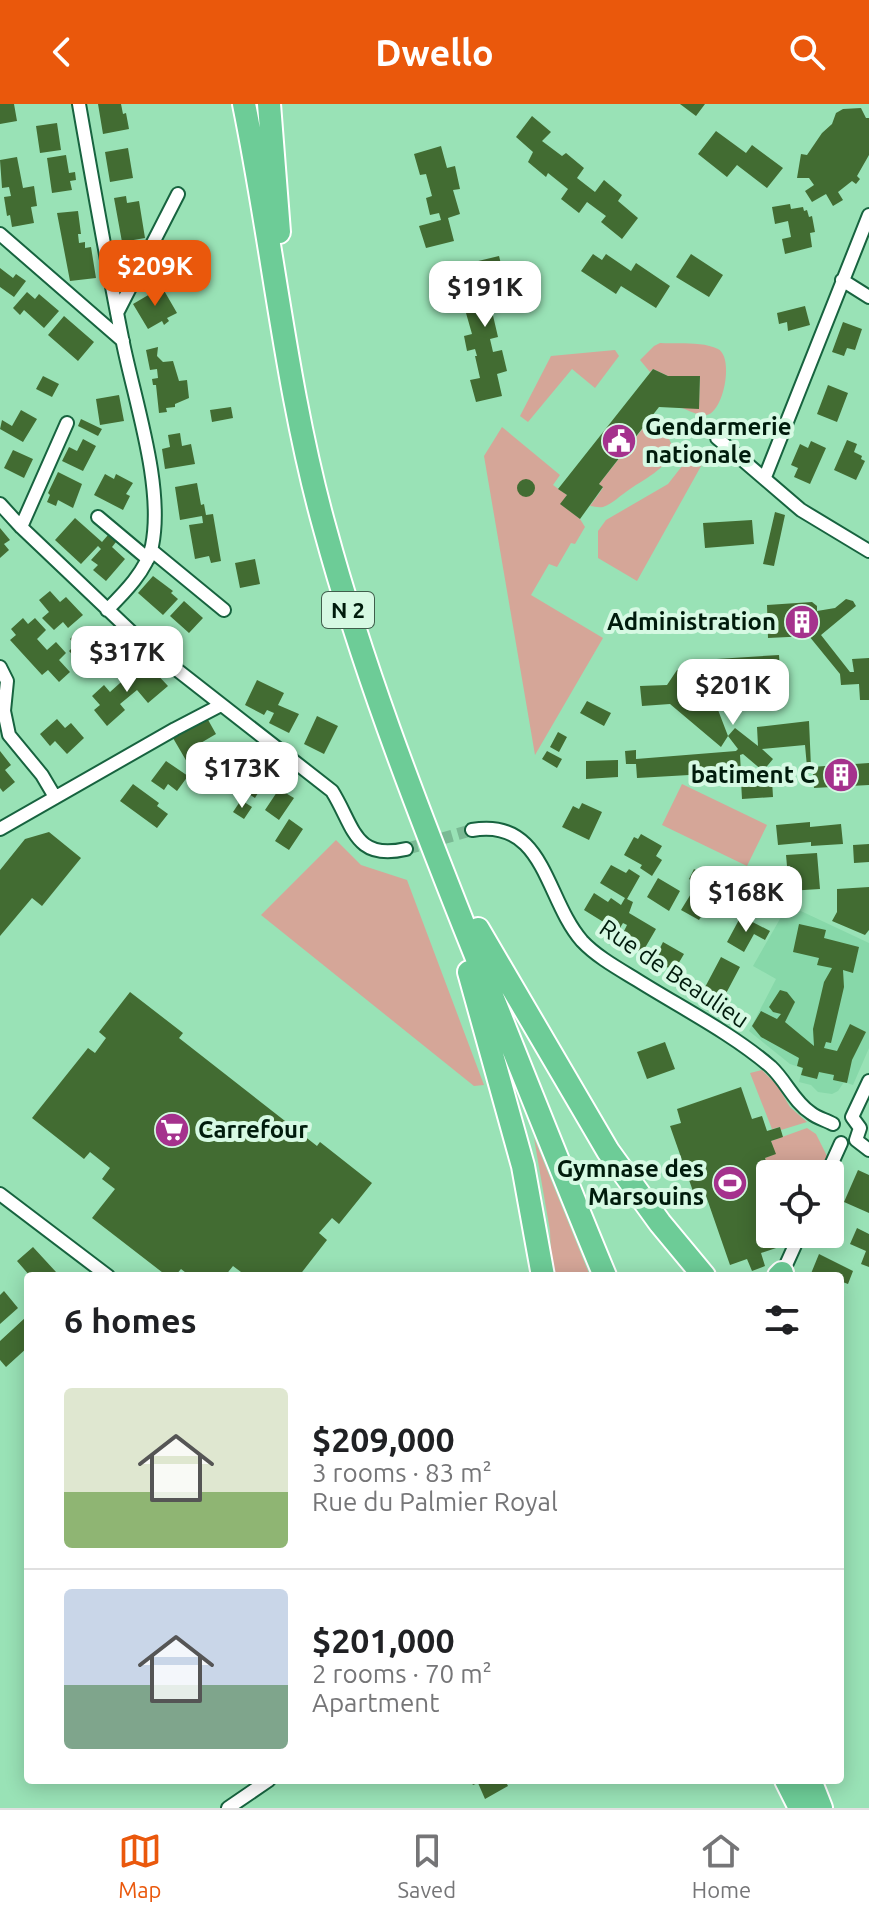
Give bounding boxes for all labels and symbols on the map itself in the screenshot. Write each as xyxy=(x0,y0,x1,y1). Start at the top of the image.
pin: $209K xyxy=(99,240,211,308)
pin: $191K xyxy=(429,261,541,329)
place label: Gendarmerie nationale xyxy=(645,413,792,468)
public building icon: Gendarmerie nationale xyxy=(600,422,638,460)
road number: N 2 xyxy=(322,592,374,628)
building icon: Administration xyxy=(783,603,821,641)
place label: Administration xyxy=(607,608,776,635)
pin: $317K xyxy=(71,626,183,694)
pin: $201K xyxy=(677,659,789,727)
pin: $173K xyxy=(186,742,298,810)
building icon: batiment C xyxy=(822,756,860,794)
place label: batiment C xyxy=(691,761,815,788)
pin: $168K xyxy=(690,866,802,934)
street label: Rue de Beaulieu xyxy=(595,914,754,1033)
supermarket icon: Carrefour xyxy=(153,1111,191,1149)
place label: Carrefour xyxy=(198,1116,308,1143)
place label: Gymnase des Marsouins xyxy=(557,1155,704,1210)
sports icon: Gymnase des Marsouins xyxy=(711,1164,749,1202)

